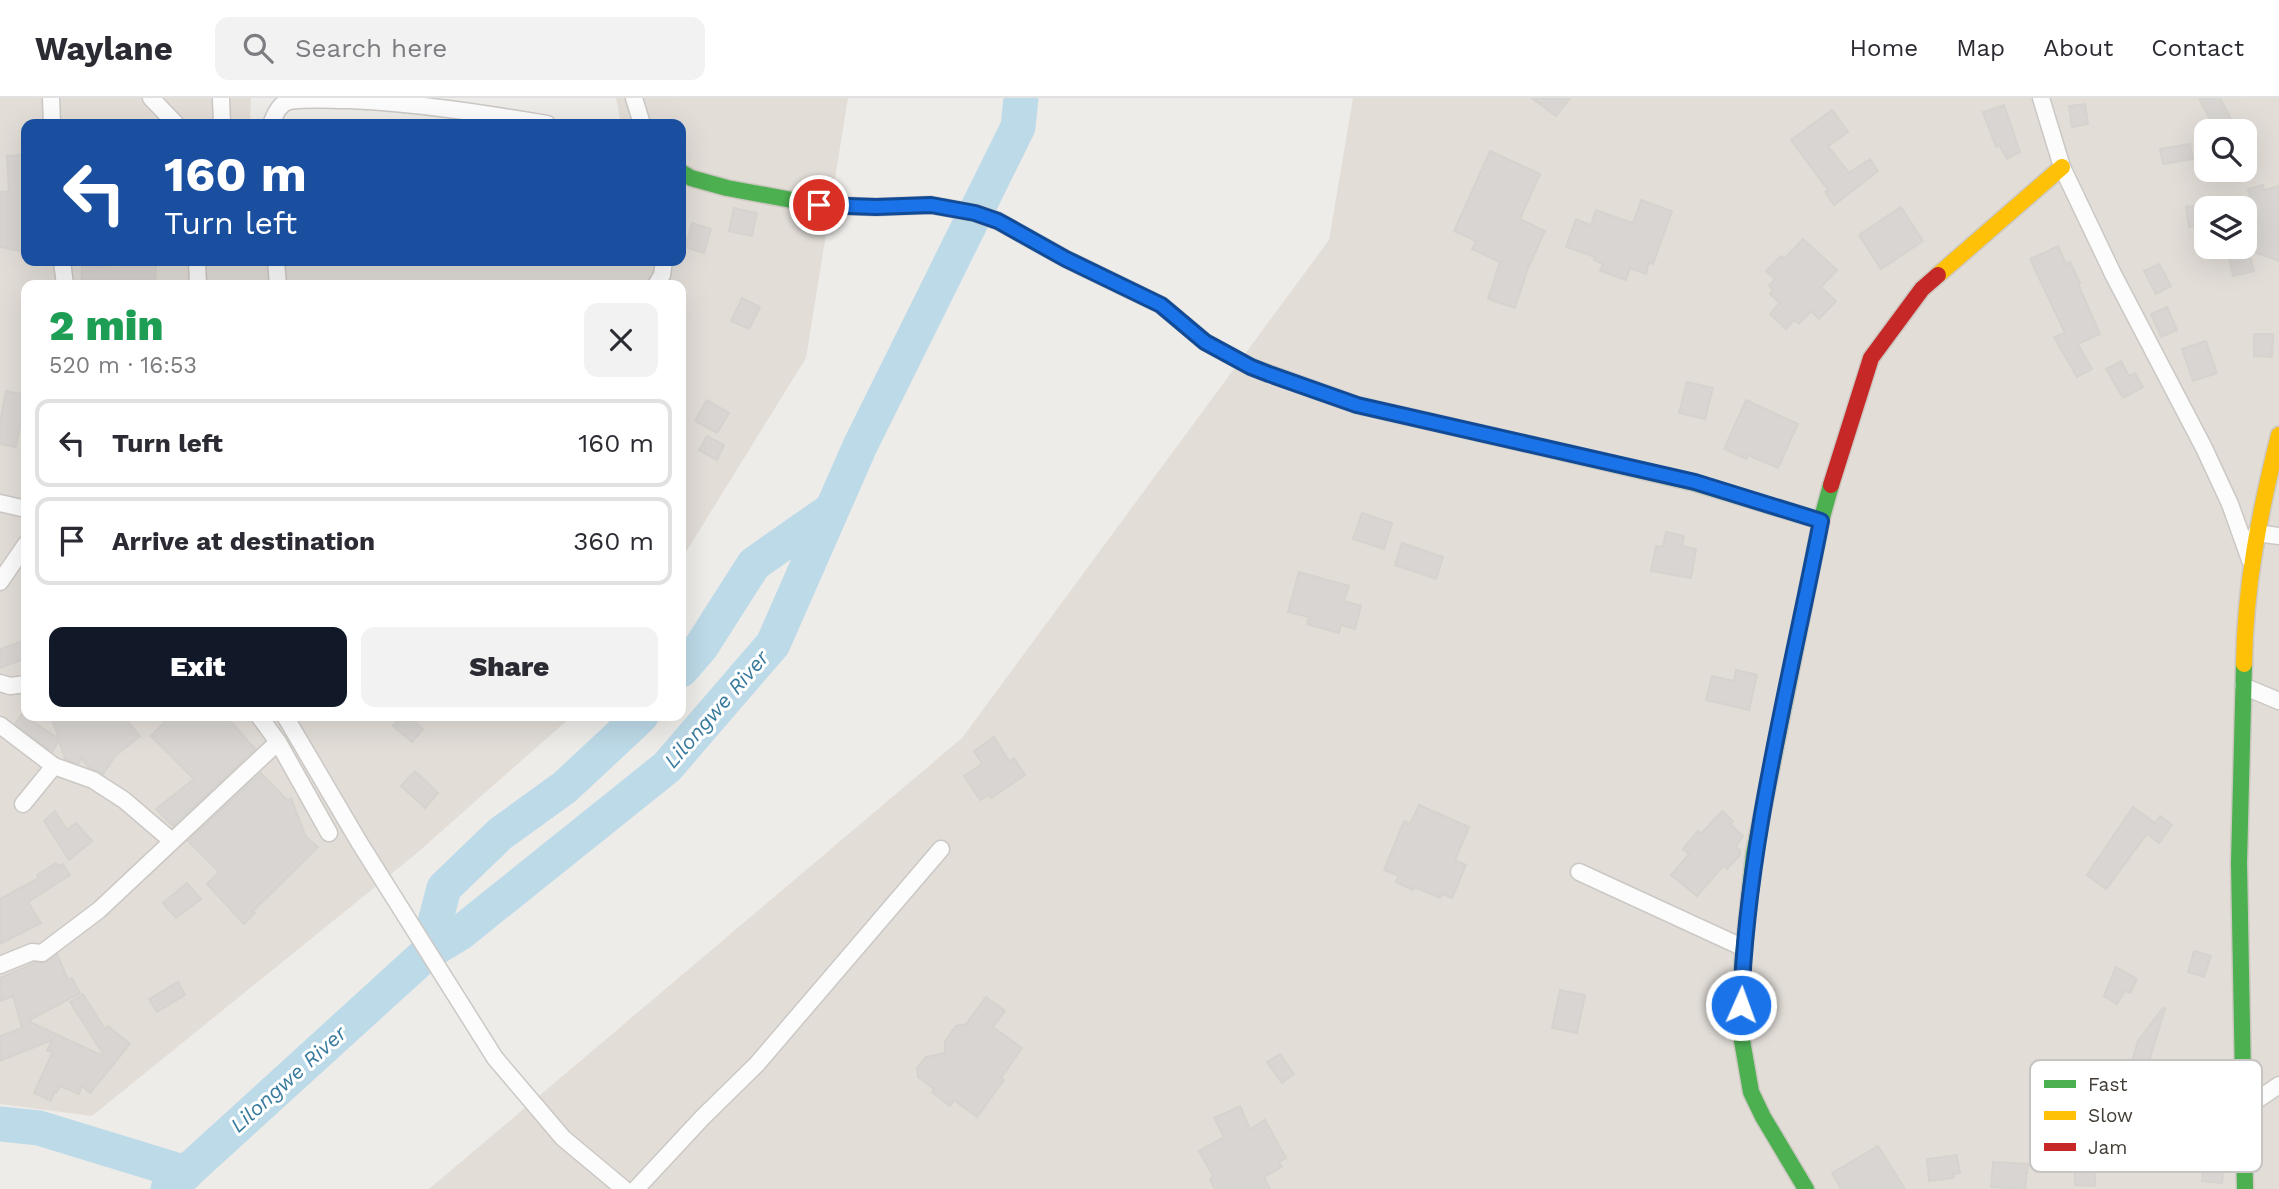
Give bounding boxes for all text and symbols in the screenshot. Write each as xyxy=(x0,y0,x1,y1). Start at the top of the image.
search box xyxy=(215,17,705,80)
text: Waylane xyxy=(35,29,173,68)
icon: search xyxy=(239,29,277,67)
text: Search here xyxy=(295,33,447,63)
text: Home xyxy=(1850,34,1918,62)
text: Map xyxy=(1956,34,2005,62)
text: About xyxy=(2043,34,2113,62)
text: Contact xyxy=(2151,34,2244,62)
map controls xyxy=(2194,119,2257,259)
button: search xyxy=(2194,119,2257,182)
text: 160 m xyxy=(164,145,307,203)
icon: left xyxy=(49,147,140,238)
pin xyxy=(789,175,849,235)
icon: arrive xyxy=(800,186,838,224)
button: layers xyxy=(2194,196,2257,259)
text: Turn left xyxy=(164,204,297,242)
text: 2 min xyxy=(49,301,163,350)
button: close xyxy=(584,303,658,377)
text: 520 m · 16:53 xyxy=(49,352,197,379)
icon: left xyxy=(53,424,91,462)
text: Turn left xyxy=(112,428,223,458)
text: 160 m xyxy=(578,428,654,458)
icon: arrive xyxy=(53,522,91,560)
text: Arrive at destination xyxy=(112,526,375,556)
text: 360 m xyxy=(573,526,654,556)
button: Exit xyxy=(49,627,347,707)
button: Share xyxy=(361,627,658,707)
water label: Lilongwe River xyxy=(658,645,774,773)
position arrow xyxy=(1704,968,1778,1042)
water label: Lilongwe River xyxy=(225,1020,352,1138)
legend xyxy=(2030,1060,2262,1172)
text: Fast xyxy=(2088,1073,2127,1096)
text: Slow xyxy=(2088,1104,2133,1127)
text: Jam xyxy=(2088,1136,2127,1159)

